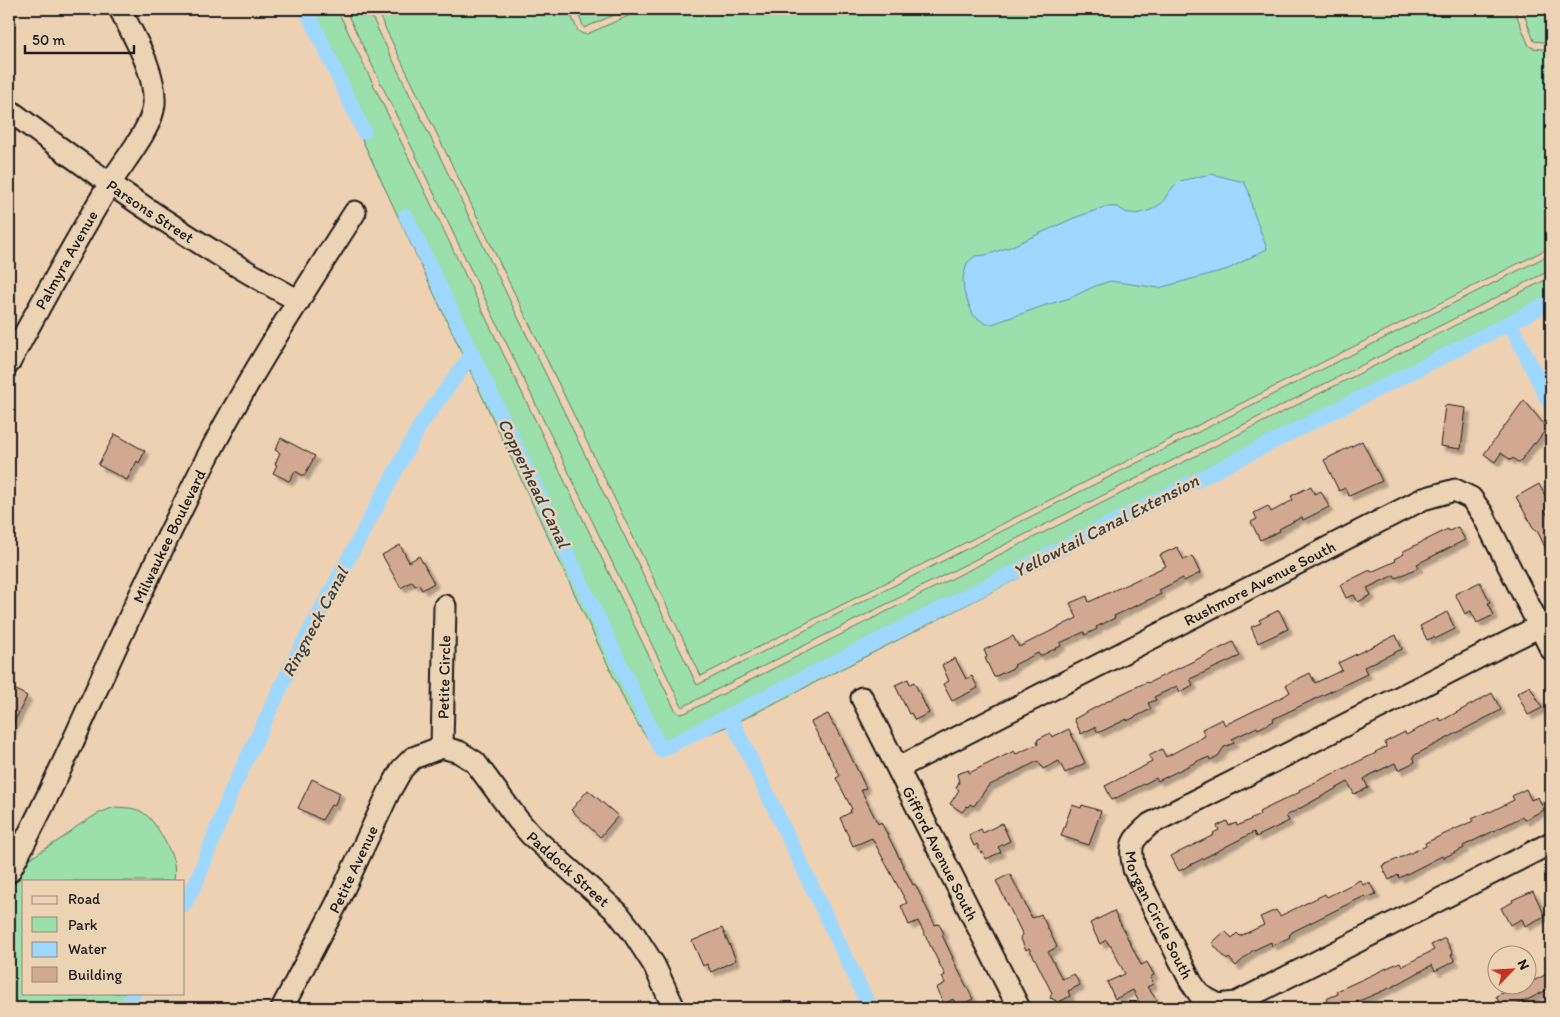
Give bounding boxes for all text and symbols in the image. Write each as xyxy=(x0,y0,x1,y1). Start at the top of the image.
scale bar xyxy=(25,22,134,54)
text: 50 m xyxy=(32,31,65,49)
street label: Parsons Street xyxy=(103,175,198,247)
street label: Palmyra Avenue xyxy=(31,207,102,313)
water label: Copperhead Canal xyxy=(493,415,576,553)
street label: Milwaukee Boulevard xyxy=(129,466,210,606)
water label: Yellowtail Canal Extension xyxy=(1010,469,1203,582)
street label: Rushmore Avenue South xyxy=(1181,537,1339,630)
water label: Ringneck Canal xyxy=(277,562,354,681)
street label: Petite Circle xyxy=(434,635,454,719)
street label: Gifford Avenue South xyxy=(898,783,982,924)
street label: Petite Avenue xyxy=(324,822,382,916)
street label: Paddock Street xyxy=(523,827,613,911)
street label: Morgan Circle South xyxy=(1121,850,1197,982)
legend xyxy=(22,880,185,994)
text: Road xyxy=(68,890,101,908)
text: Park xyxy=(68,916,98,934)
text: Water xyxy=(68,940,107,958)
north arrow xyxy=(1488,944,1538,994)
text: N xyxy=(1514,957,1533,973)
text: Building xyxy=(68,966,122,984)

